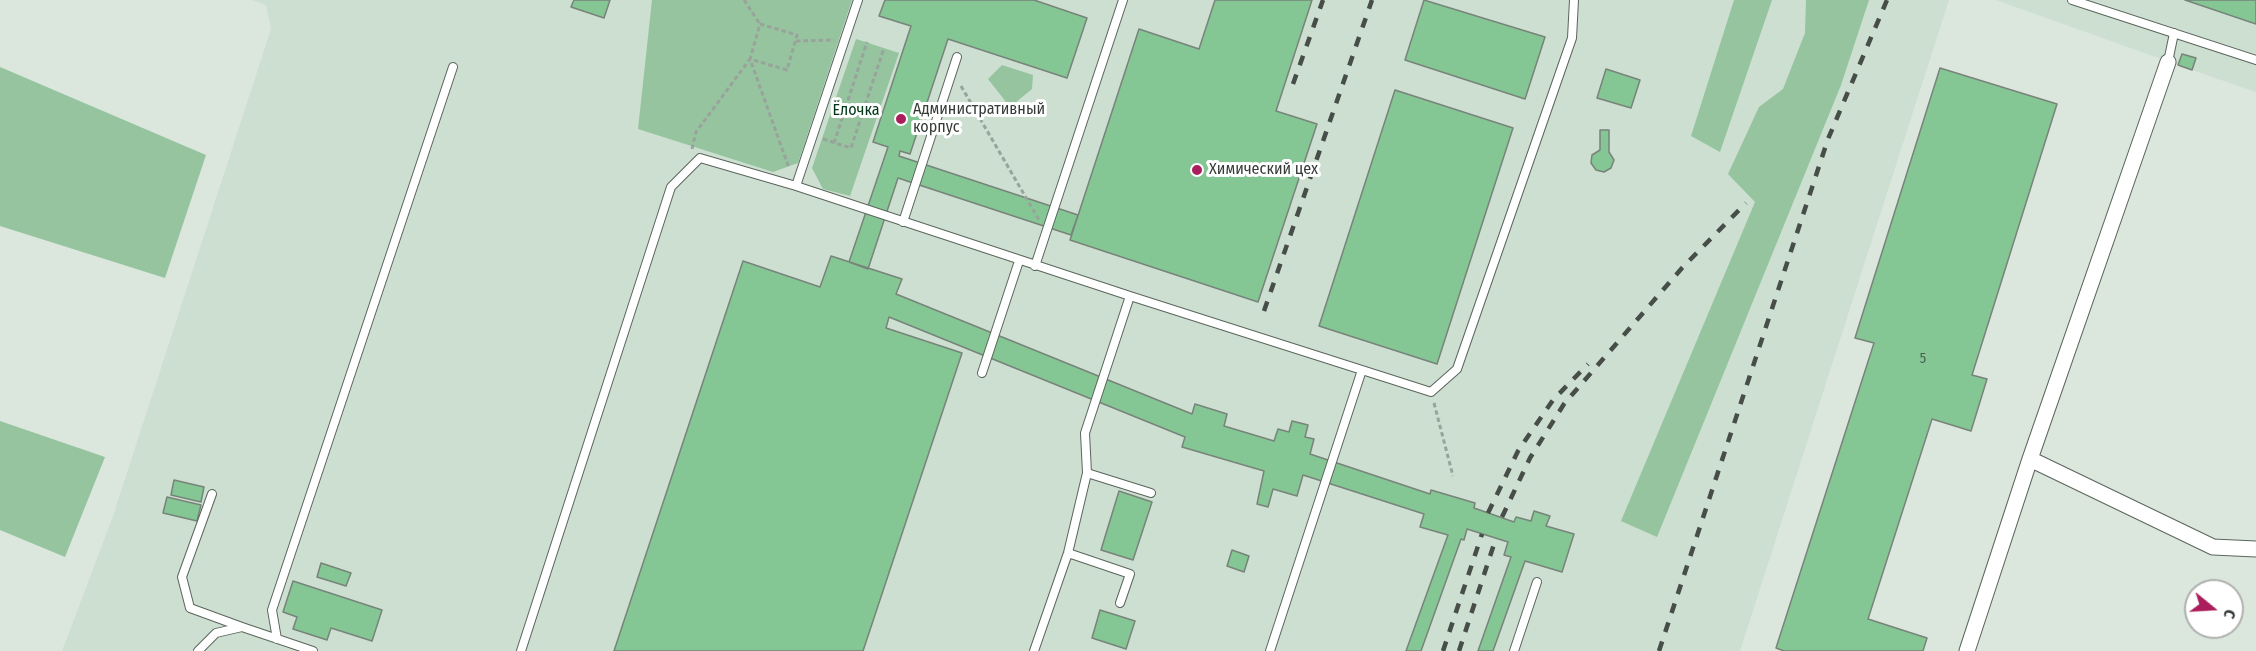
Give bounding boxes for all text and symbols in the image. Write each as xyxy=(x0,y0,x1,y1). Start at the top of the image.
place label: Административный корпус xyxy=(913,100,1045,138)
park label: Ёлочка xyxy=(832,101,880,121)
marker: Административный корпус xyxy=(894,112,908,126)
place label: Химический цех xyxy=(1209,160,1318,180)
marker: Химический цех xyxy=(1190,163,1204,177)
house number: 5 xyxy=(1920,351,1926,367)
north arrow xyxy=(2184,579,2244,639)
text: С xyxy=(2219,607,2240,621)

